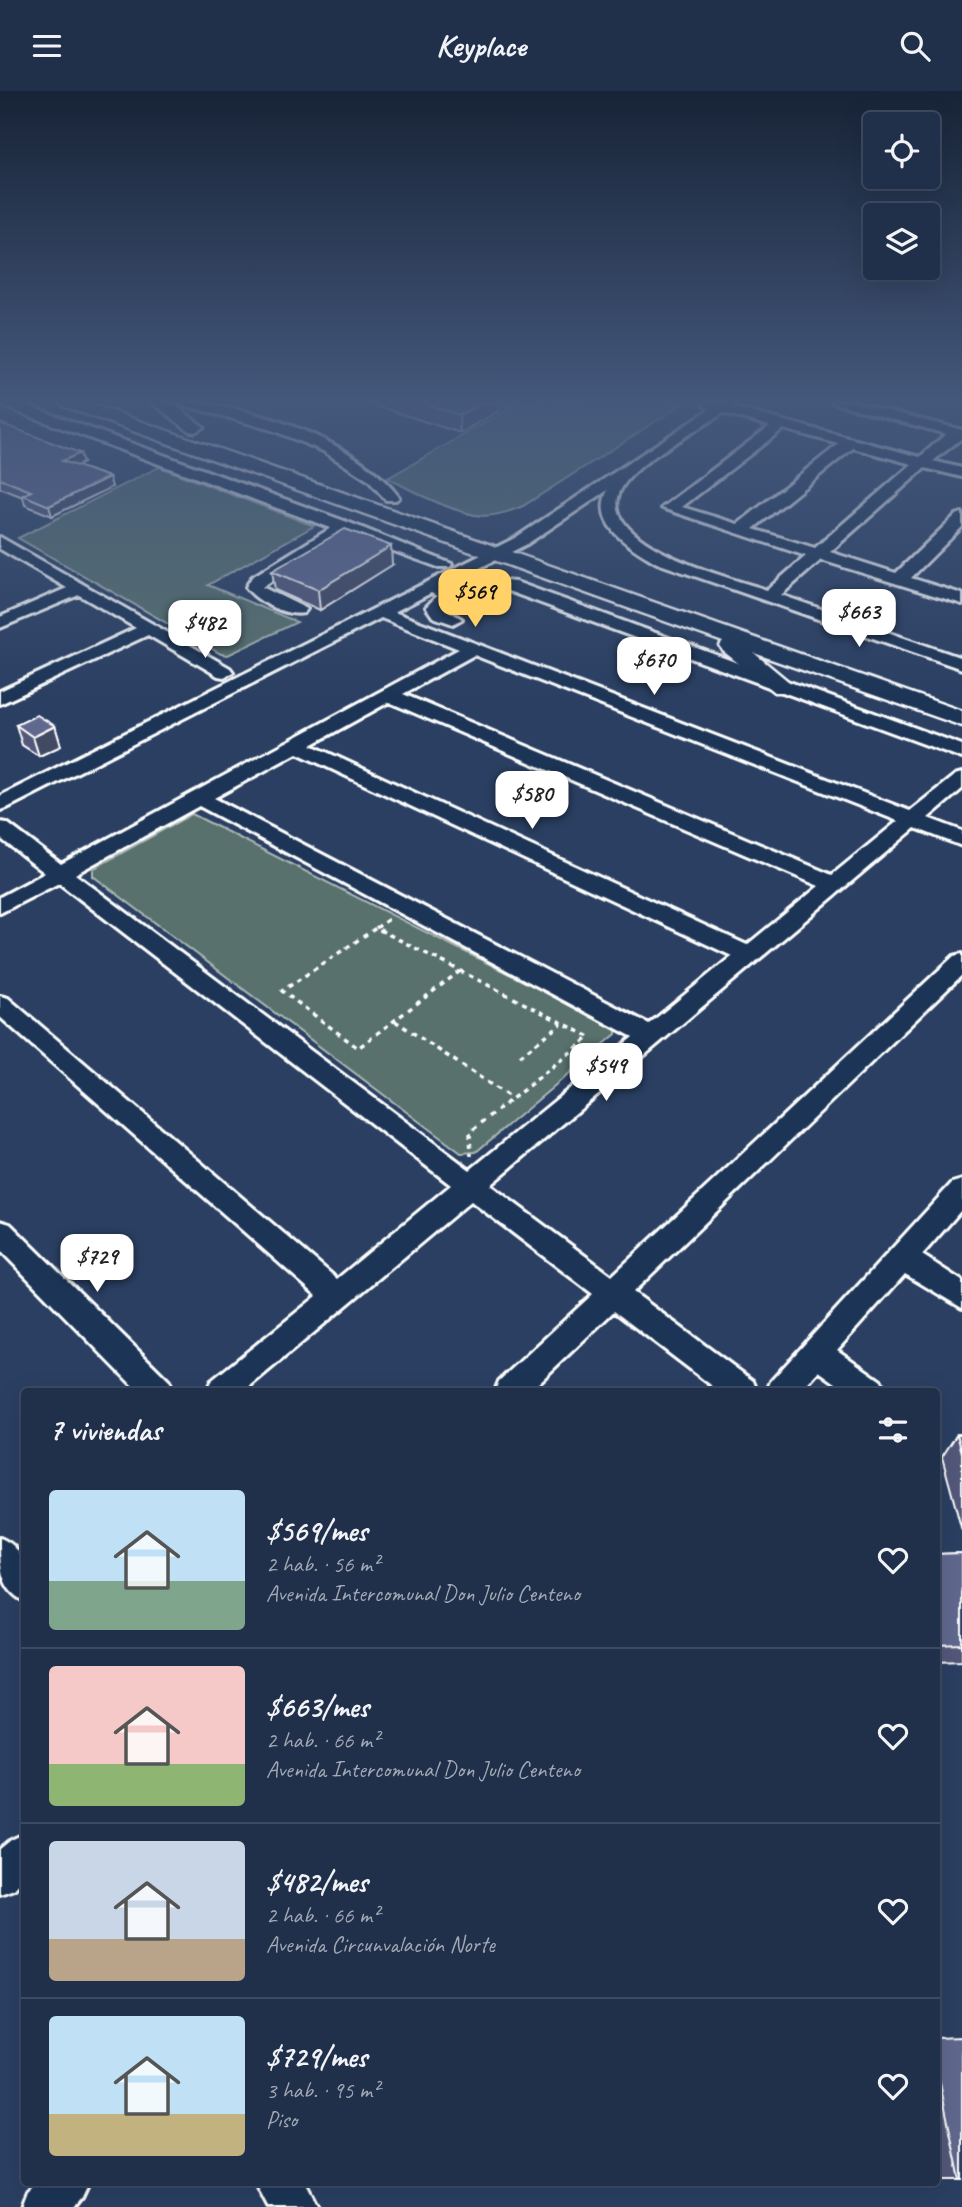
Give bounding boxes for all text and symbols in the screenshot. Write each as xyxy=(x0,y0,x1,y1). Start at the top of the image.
text: Keyplace xyxy=(436,25,526,66)
icon: menu xyxy=(28,27,66,65)
icon: search xyxy=(896,27,934,65)
map controls xyxy=(863,112,940,280)
button: locate xyxy=(863,112,940,189)
button: layers xyxy=(863,203,940,280)
pin: $569 xyxy=(434,569,516,629)
text: $569 xyxy=(454,577,496,606)
pin: $663 xyxy=(818,589,900,649)
text: $663 xyxy=(838,597,880,626)
pin: $482 xyxy=(164,601,246,660)
text: $482 xyxy=(184,608,226,637)
pin: $670 xyxy=(613,637,695,697)
text: $670 xyxy=(633,645,675,674)
pin: $580 xyxy=(491,771,573,831)
text: $580 xyxy=(511,779,553,808)
pin: $549 xyxy=(565,1044,647,1103)
text: $549 xyxy=(586,1051,626,1080)
pin: $729 xyxy=(56,1235,138,1294)
text: $729 xyxy=(76,1242,118,1271)
text: 7 viviendas xyxy=(49,1411,161,1449)
icon: filters xyxy=(874,1411,912,1449)
text: $569/mes xyxy=(266,1512,367,1550)
icon: home xyxy=(105,1518,189,1602)
icon: heart xyxy=(874,1541,912,1579)
text: 2 hab. · 56 m² xyxy=(266,1550,379,1579)
text: Avenida Intercomunal Don Julio Centeno xyxy=(266,1579,580,1608)
text: $663/mes xyxy=(266,1688,369,1726)
icon: home xyxy=(105,1694,189,1778)
icon: heart xyxy=(874,1717,912,1755)
text: 2 hab. · 66 m² xyxy=(266,1726,379,1755)
text: Avenida Intercomunal Don Julio Centeno xyxy=(266,1755,580,1784)
text: $482/mes xyxy=(266,1863,368,1901)
icon: home xyxy=(105,1869,189,1953)
icon: heart xyxy=(874,1892,912,1930)
text: 2 hab. · 66 m² xyxy=(266,1901,379,1930)
text: Avenida Circunvalación Norte xyxy=(266,1930,495,1959)
text: $729/mes xyxy=(266,2038,367,2076)
icon: home xyxy=(105,2044,189,2128)
icon: heart xyxy=(874,2067,912,2105)
text: 3 hab. · 95 m² xyxy=(266,2076,379,2105)
text: Piso xyxy=(266,2105,297,2134)

